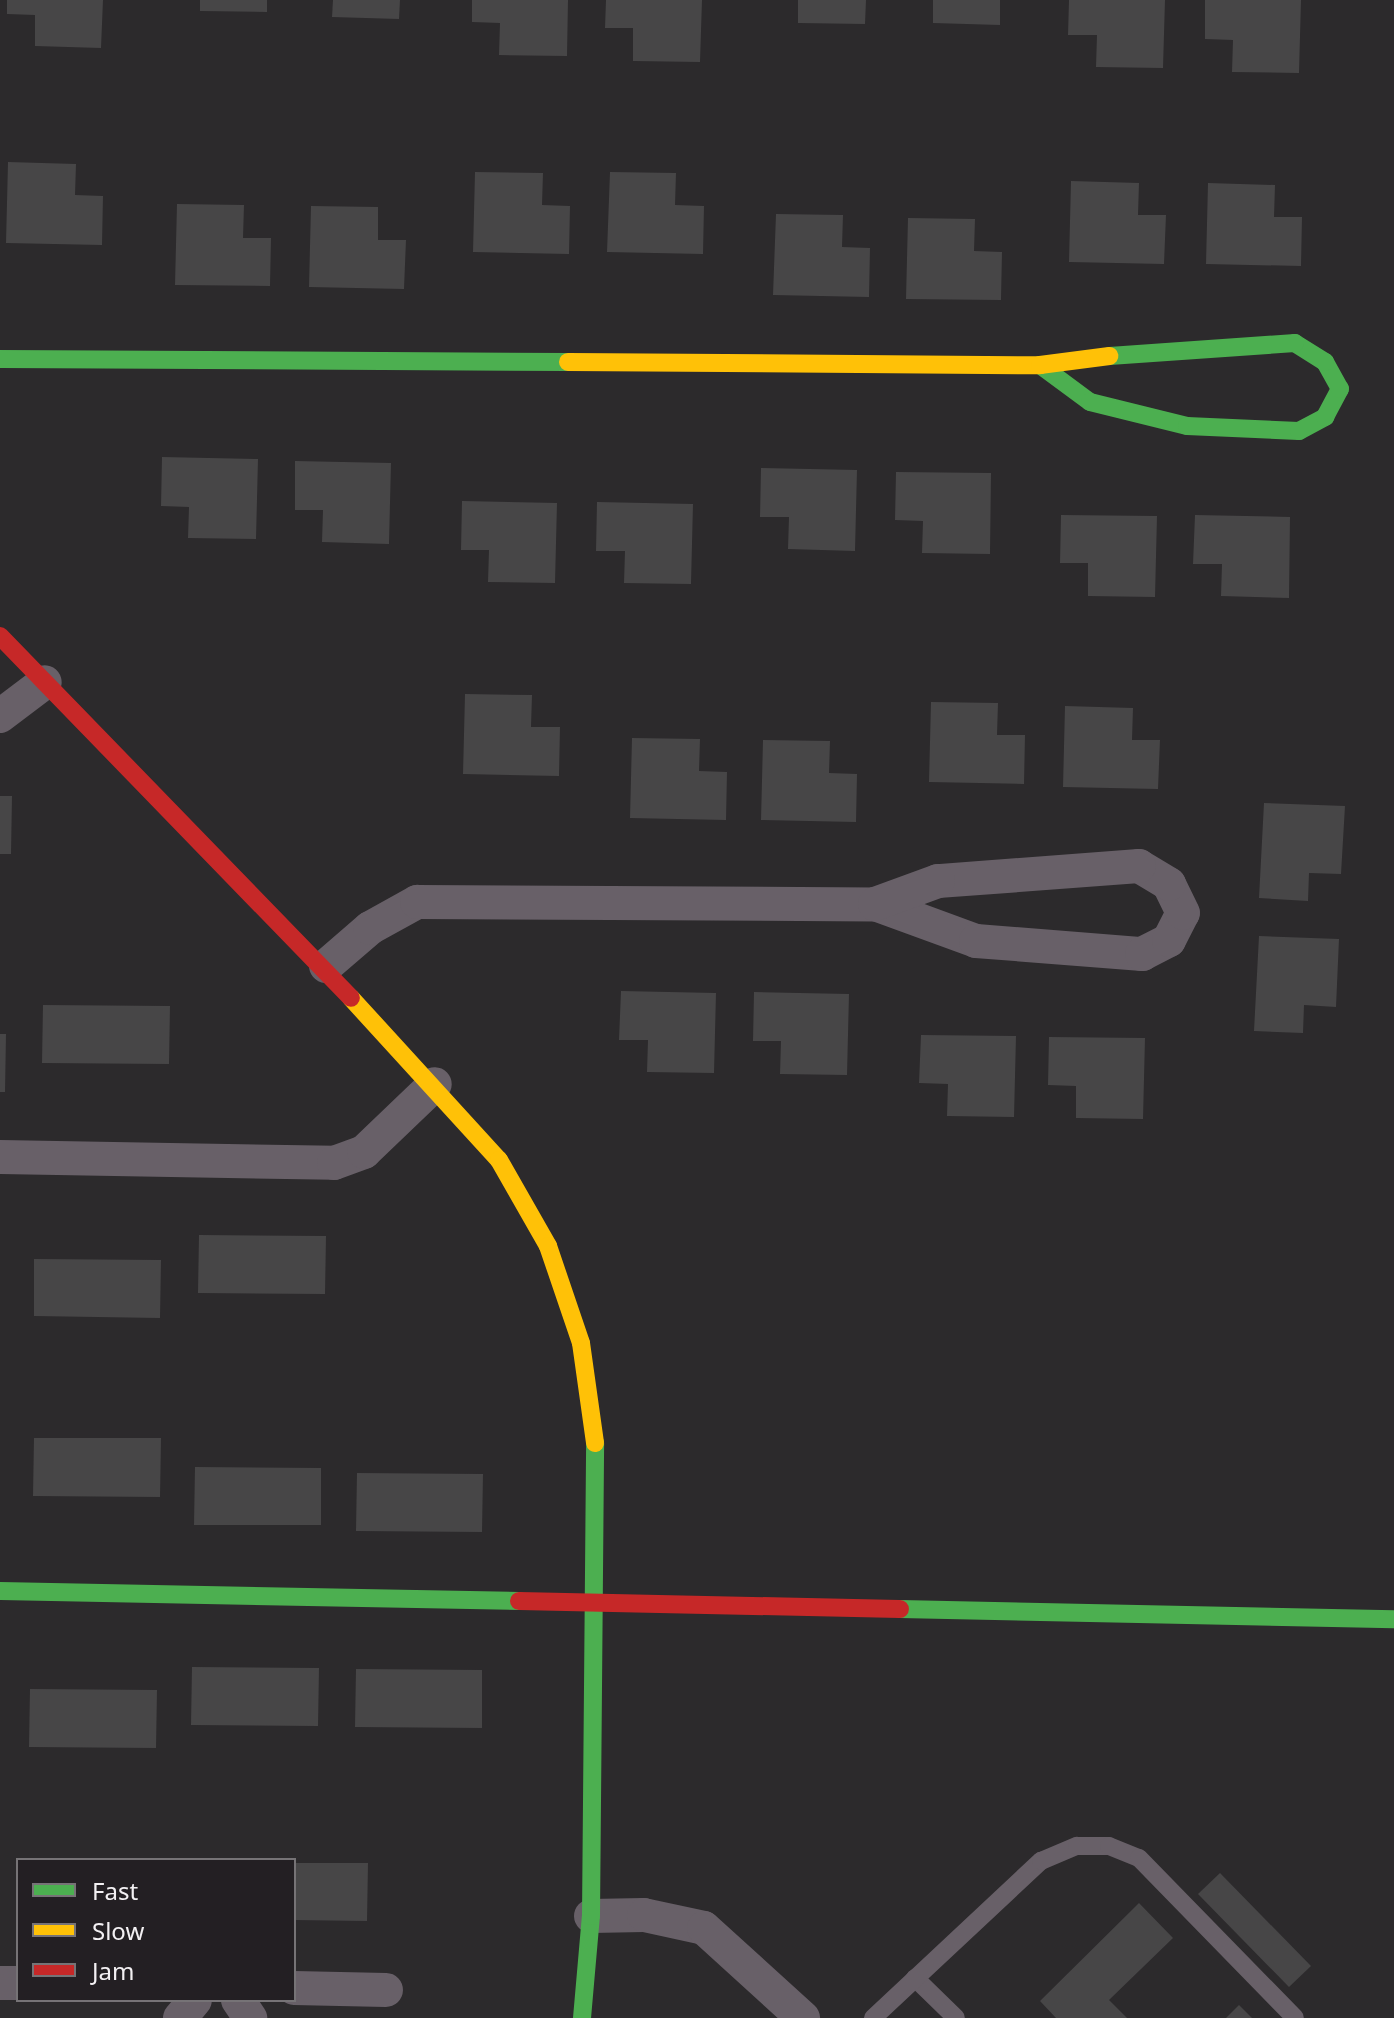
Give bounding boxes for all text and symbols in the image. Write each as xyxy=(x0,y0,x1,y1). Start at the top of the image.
legend xyxy=(16,1858,296,2002)
text: Fast xyxy=(92,1874,138,1907)
text: Slow xyxy=(92,1914,144,1947)
text: Jam xyxy=(92,1954,134,1987)

